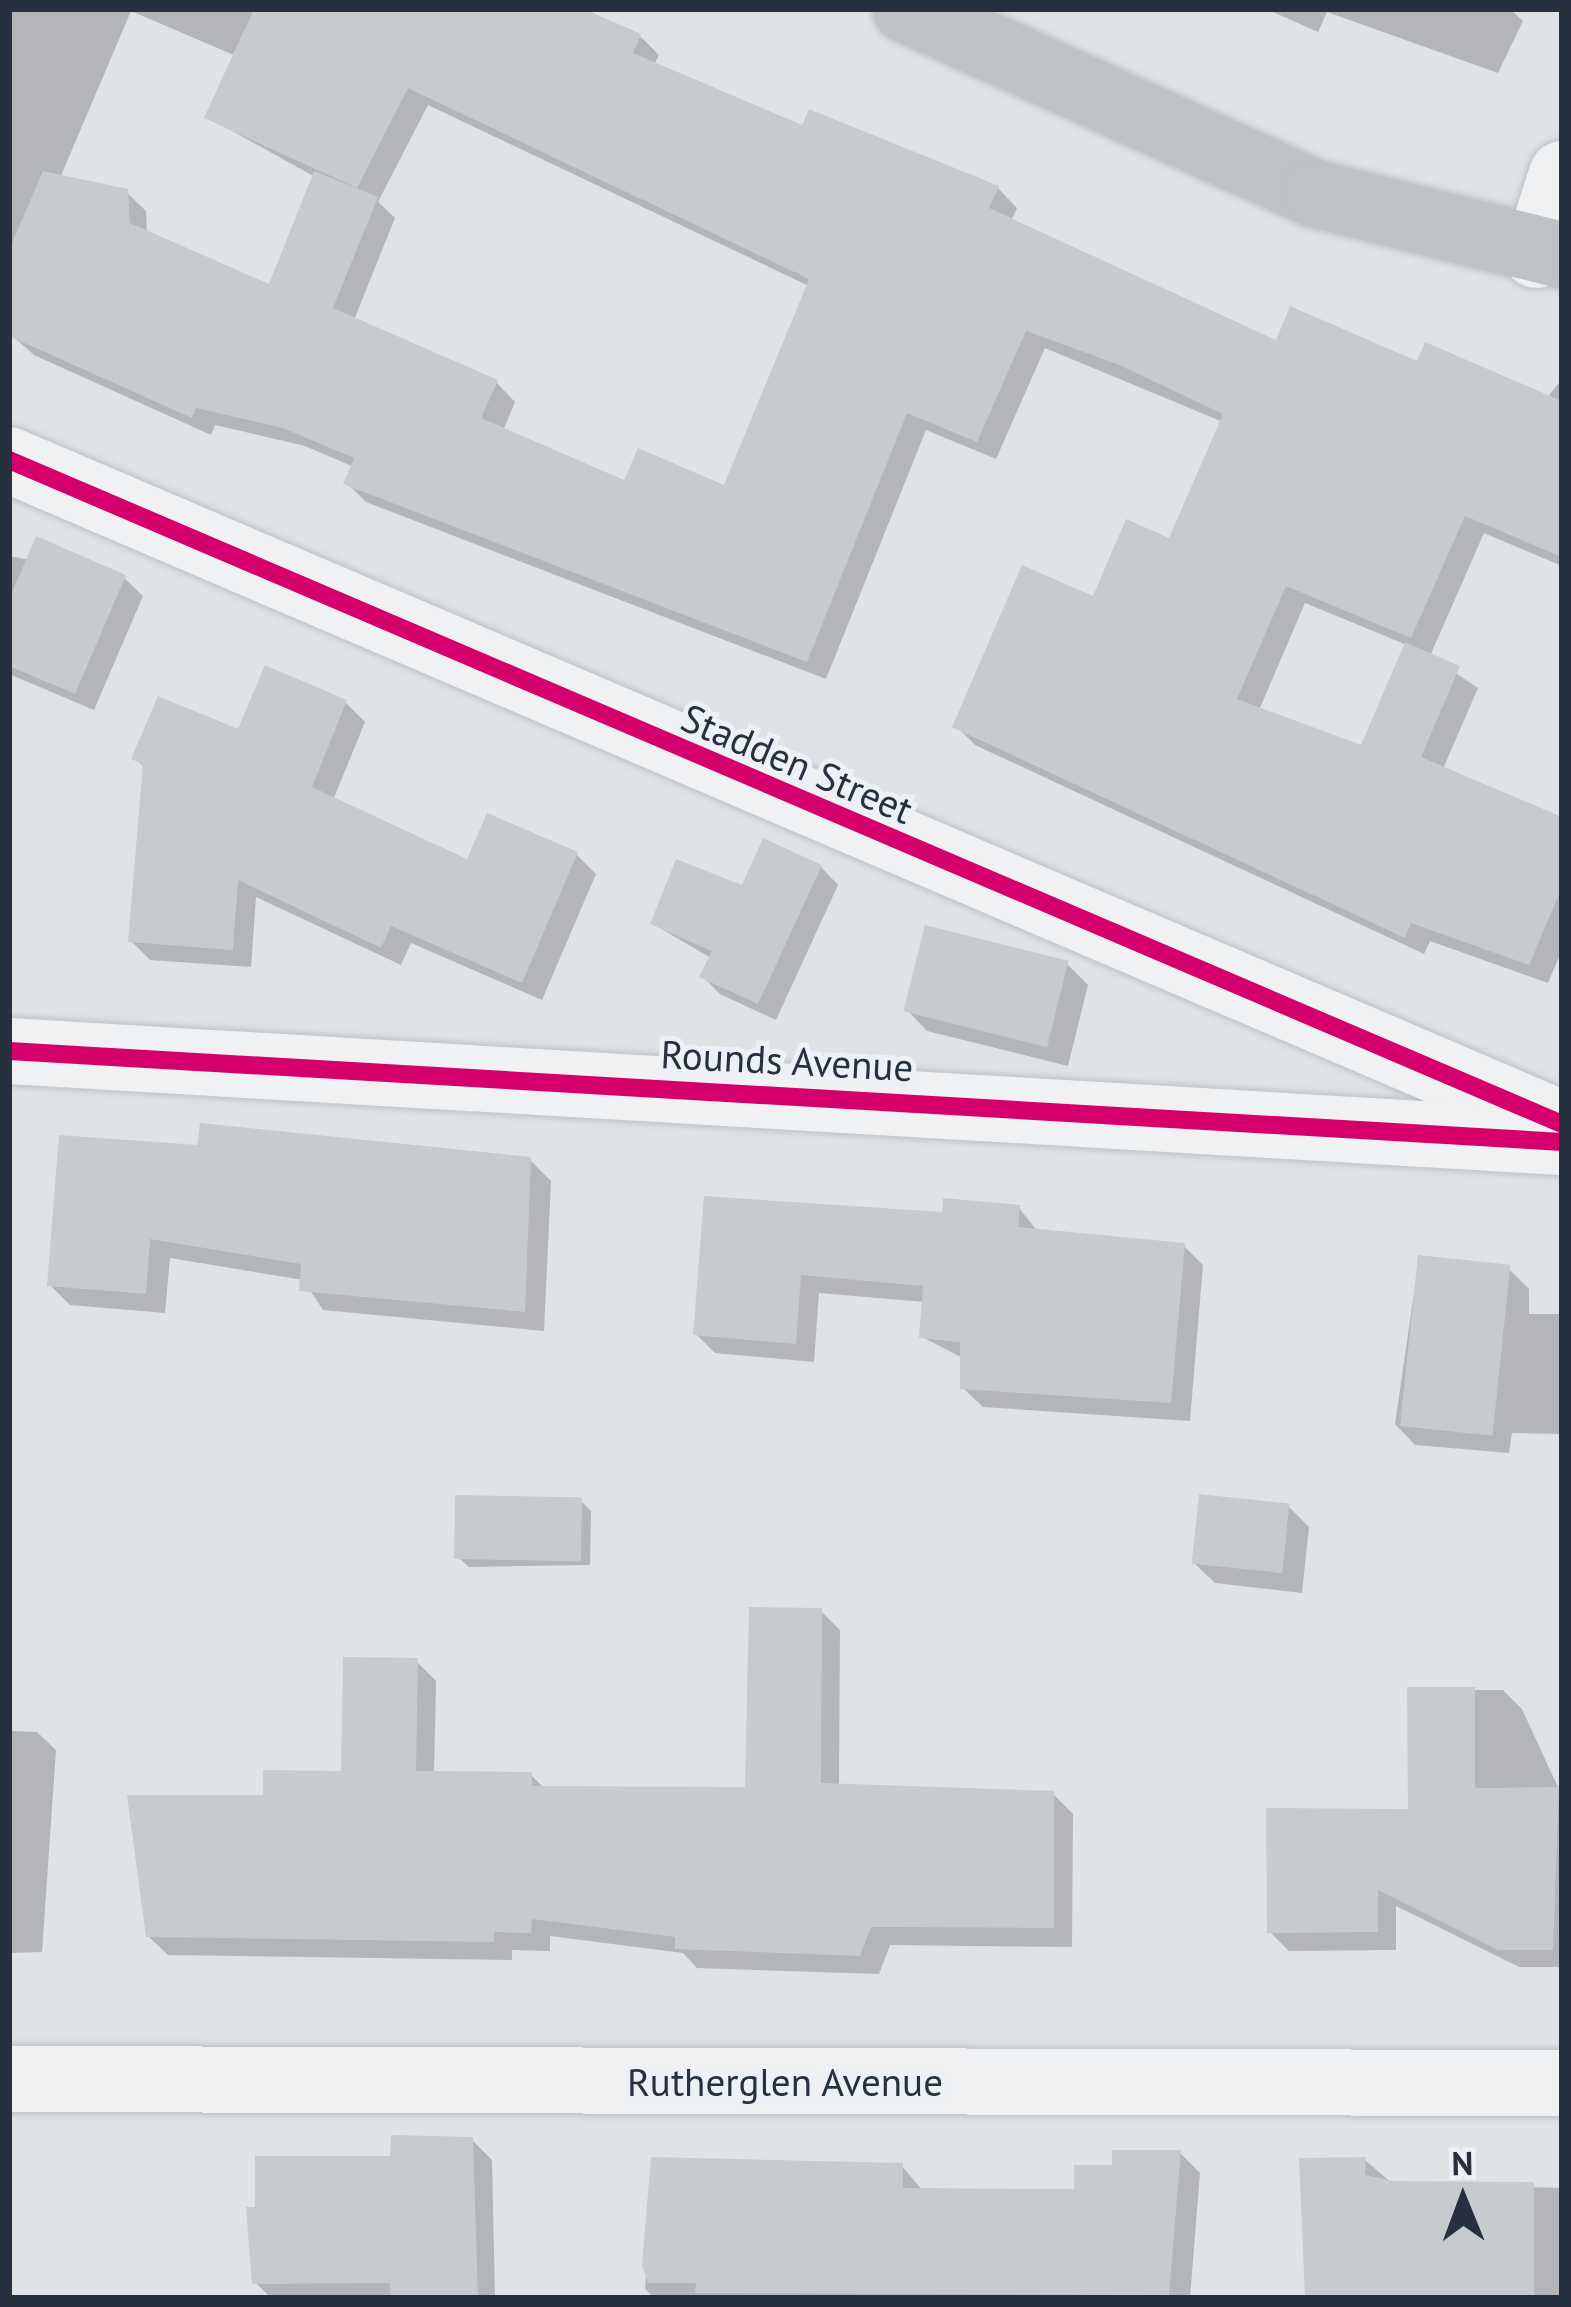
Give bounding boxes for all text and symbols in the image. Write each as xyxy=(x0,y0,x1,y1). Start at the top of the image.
street label: Stadden Street xyxy=(674,694,920,834)
street label: Rounds Avenue xyxy=(659,1031,915,1091)
street label: Rutherglen Avenue xyxy=(626,2059,944,2105)
north arrow xyxy=(1403,2139,1523,2259)
text: N xyxy=(1451,2141,1474,2184)

